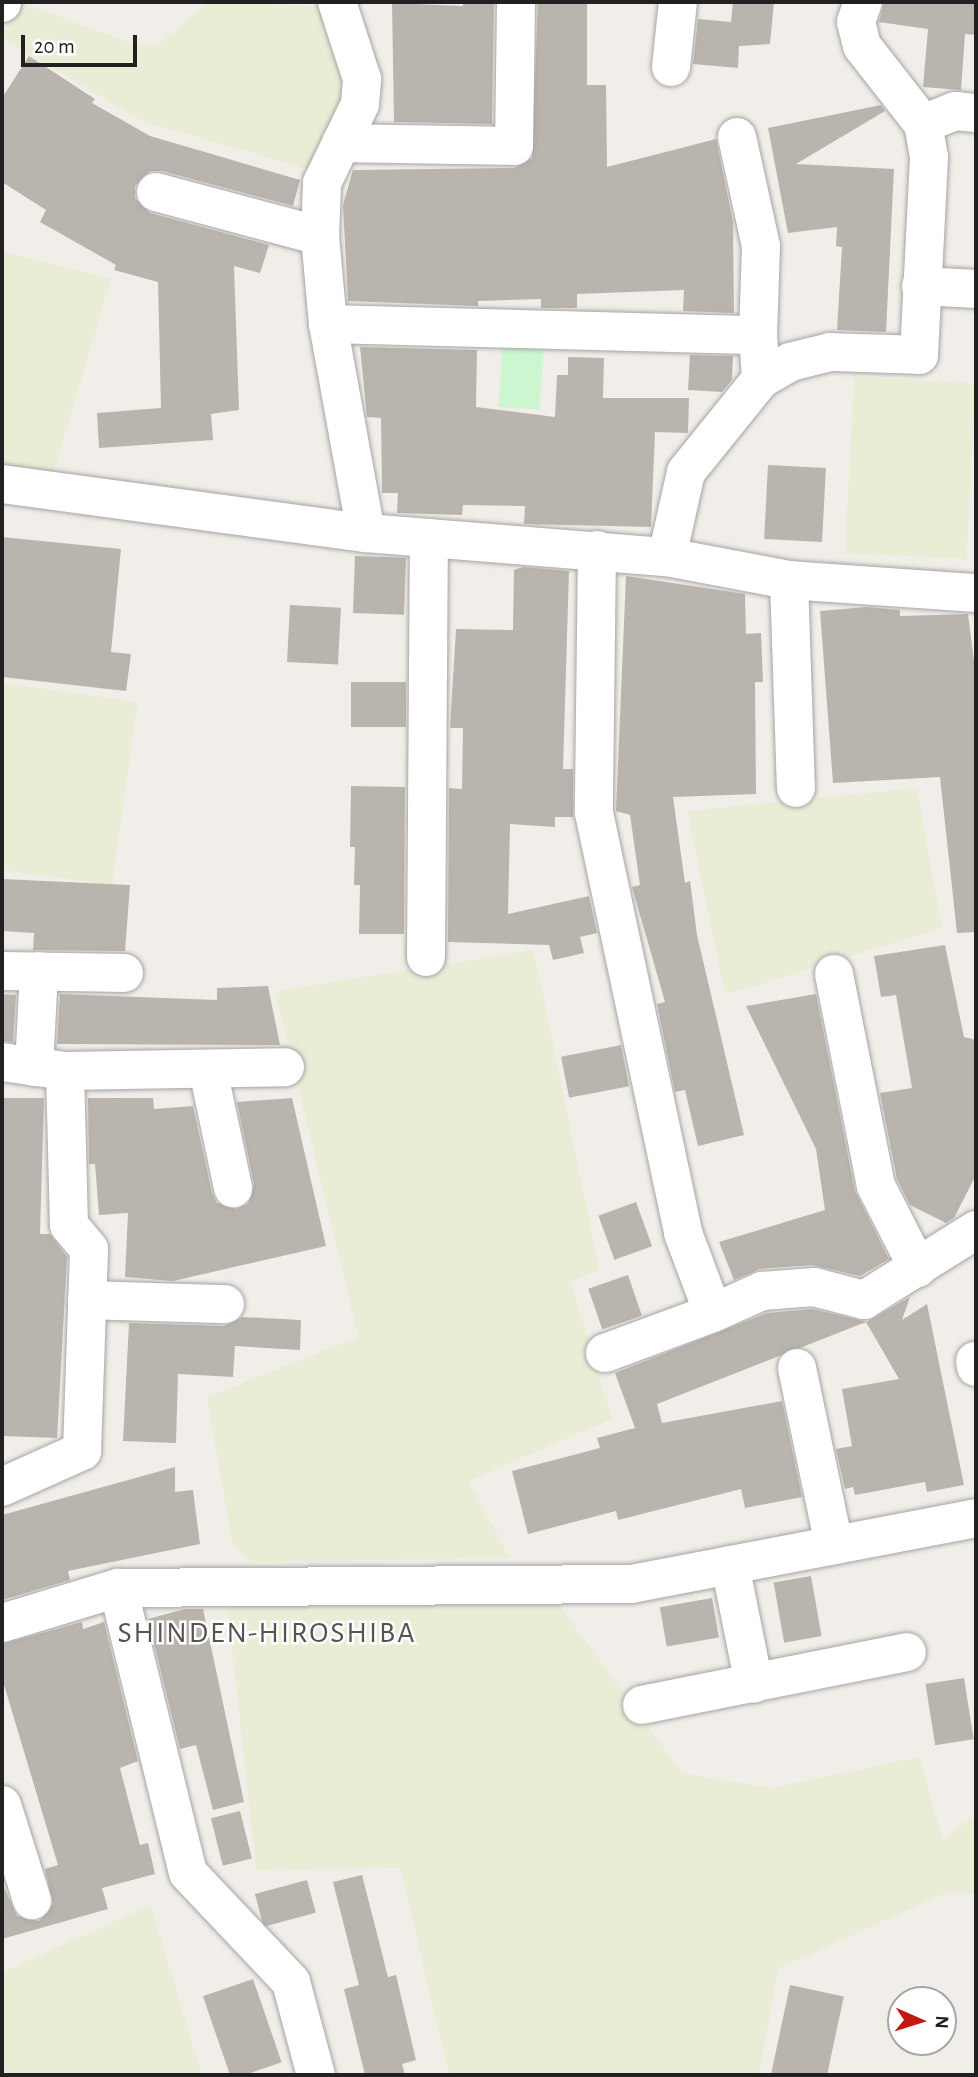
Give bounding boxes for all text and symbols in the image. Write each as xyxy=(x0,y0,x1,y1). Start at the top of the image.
scale bar xyxy=(24,21,140,65)
text: 20 m xyxy=(34,36,75,57)
district label: SHINDEN-HIROSHIBA xyxy=(120,1615,414,1651)
north arrow xyxy=(887,1986,957,2056)
text: N xyxy=(932,2015,951,2029)

